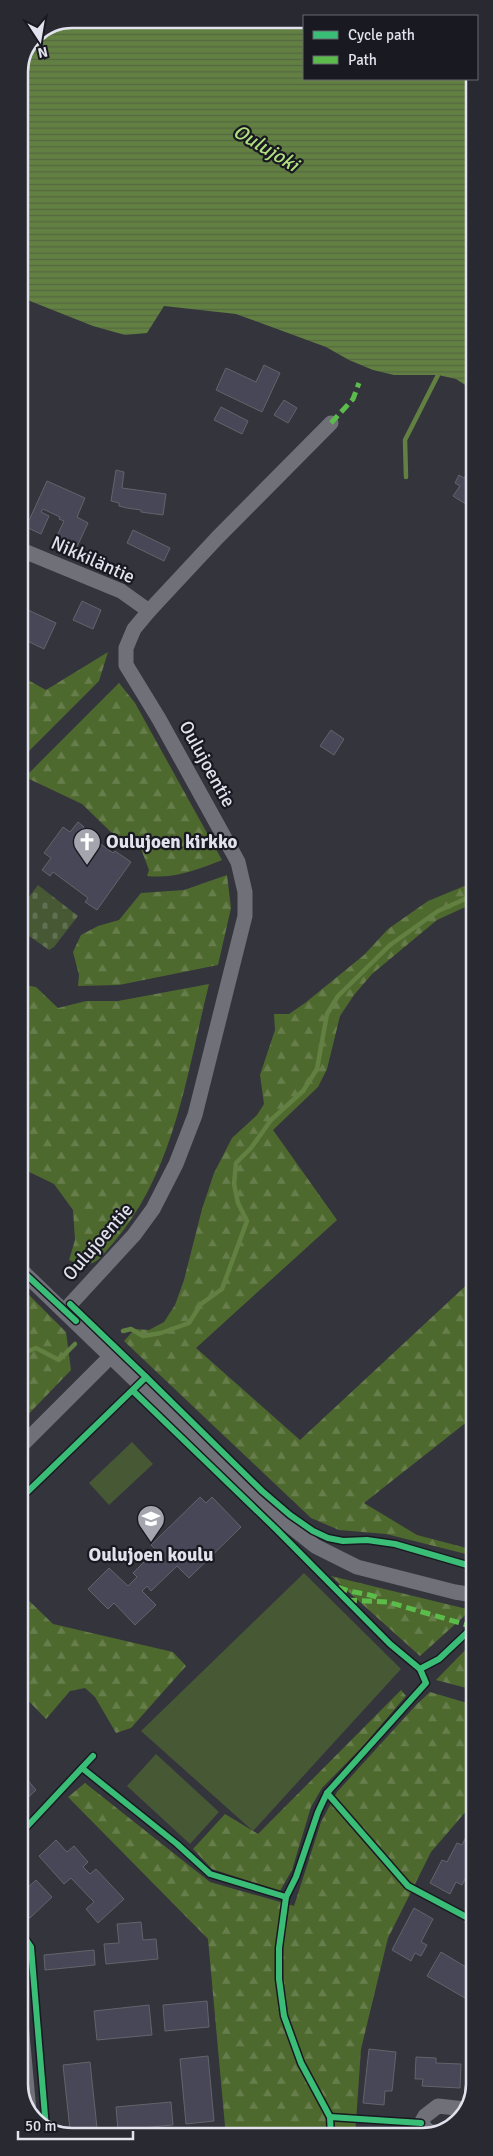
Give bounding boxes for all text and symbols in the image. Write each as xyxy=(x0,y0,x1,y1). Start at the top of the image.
north arrow xyxy=(15,15,65,65)
legend xyxy=(303,15,478,80)
text: Cycle path xyxy=(348,26,415,44)
text: N xyxy=(36,43,49,62)
text: Path xyxy=(348,51,377,69)
water label: Oulujoki xyxy=(229,119,305,178)
street label: Nikkiläntie xyxy=(47,531,139,589)
street label: Oulujoentie xyxy=(173,717,241,811)
church icon: Oulujoen kirkko xyxy=(72,827,102,866)
place label: Oulujoen kirkko xyxy=(106,830,238,854)
street label: Oulujoentie xyxy=(58,1198,138,1286)
school or university icon: Oulujoen koulu xyxy=(136,1504,166,1543)
place label: Oulujoen koulu xyxy=(88,1543,214,1567)
scale bar xyxy=(18,2108,132,2140)
text: 50 m xyxy=(25,2117,56,2135)

